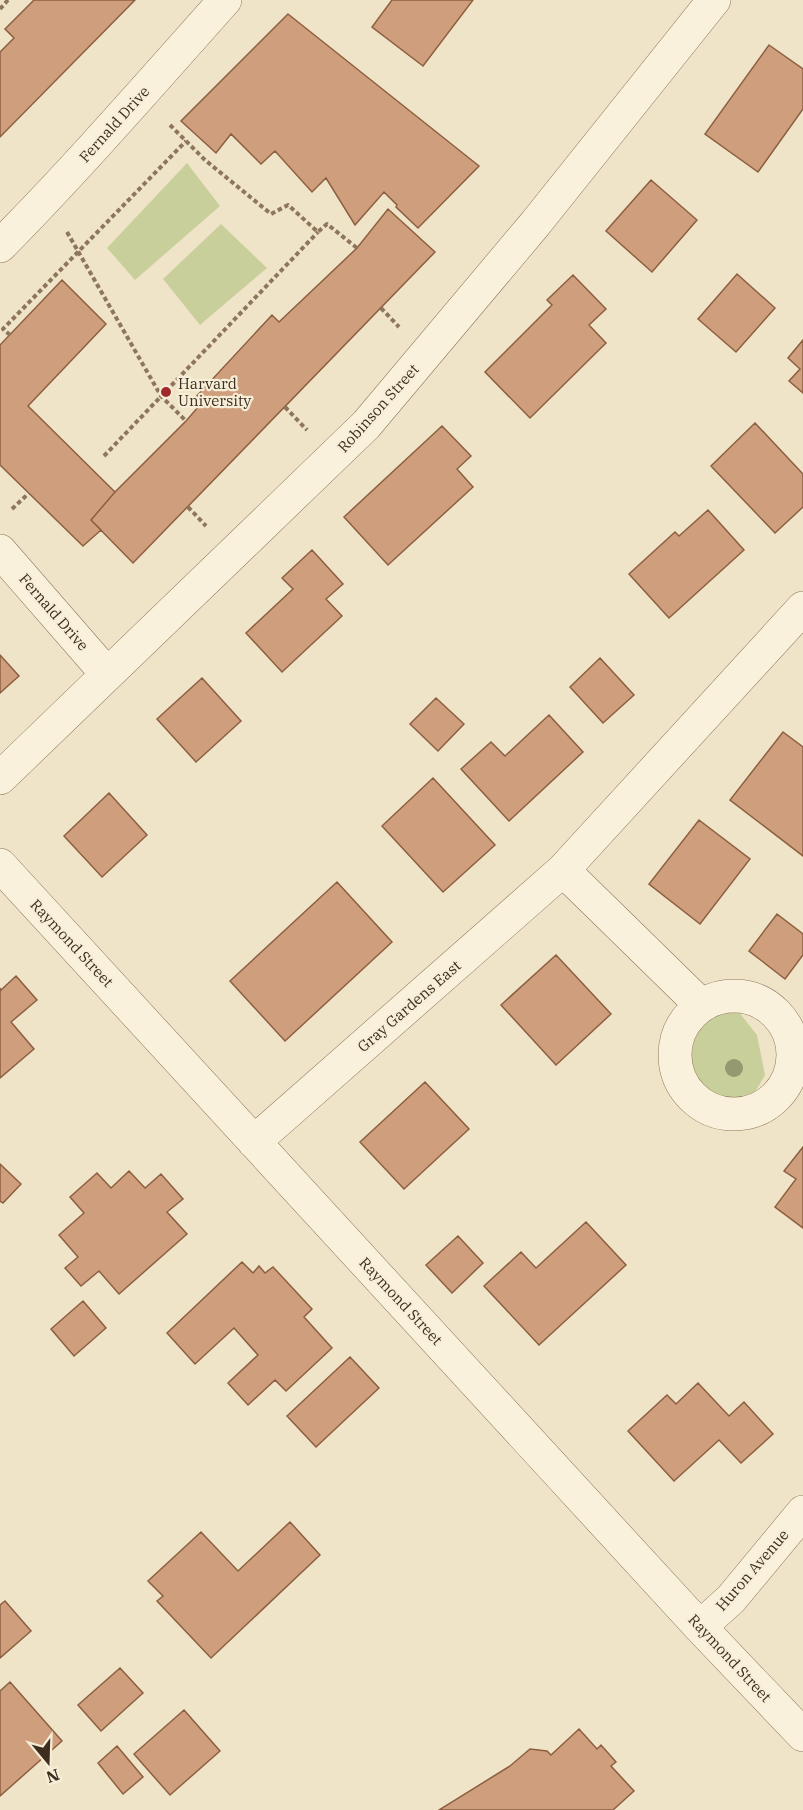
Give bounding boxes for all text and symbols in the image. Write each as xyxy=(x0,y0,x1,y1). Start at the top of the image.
street label: Fernald Drive xyxy=(75,82,153,166)
street label: Robinson Street xyxy=(333,360,423,456)
place label: Harvard University xyxy=(178,374,251,410)
marker: Harvard University xyxy=(159,385,173,399)
street label: Fernald Drive xyxy=(15,569,93,655)
street label: Raymond Street xyxy=(26,895,118,991)
street label: Gray Gardens East xyxy=(353,956,465,1056)
street label: Raymond Street xyxy=(355,1253,447,1349)
street label: Huron Avenue xyxy=(711,1525,793,1615)
street label: Raymond Street xyxy=(684,1610,776,1706)
north arrow xyxy=(18,1732,78,1792)
text: N xyxy=(44,1765,62,1788)

